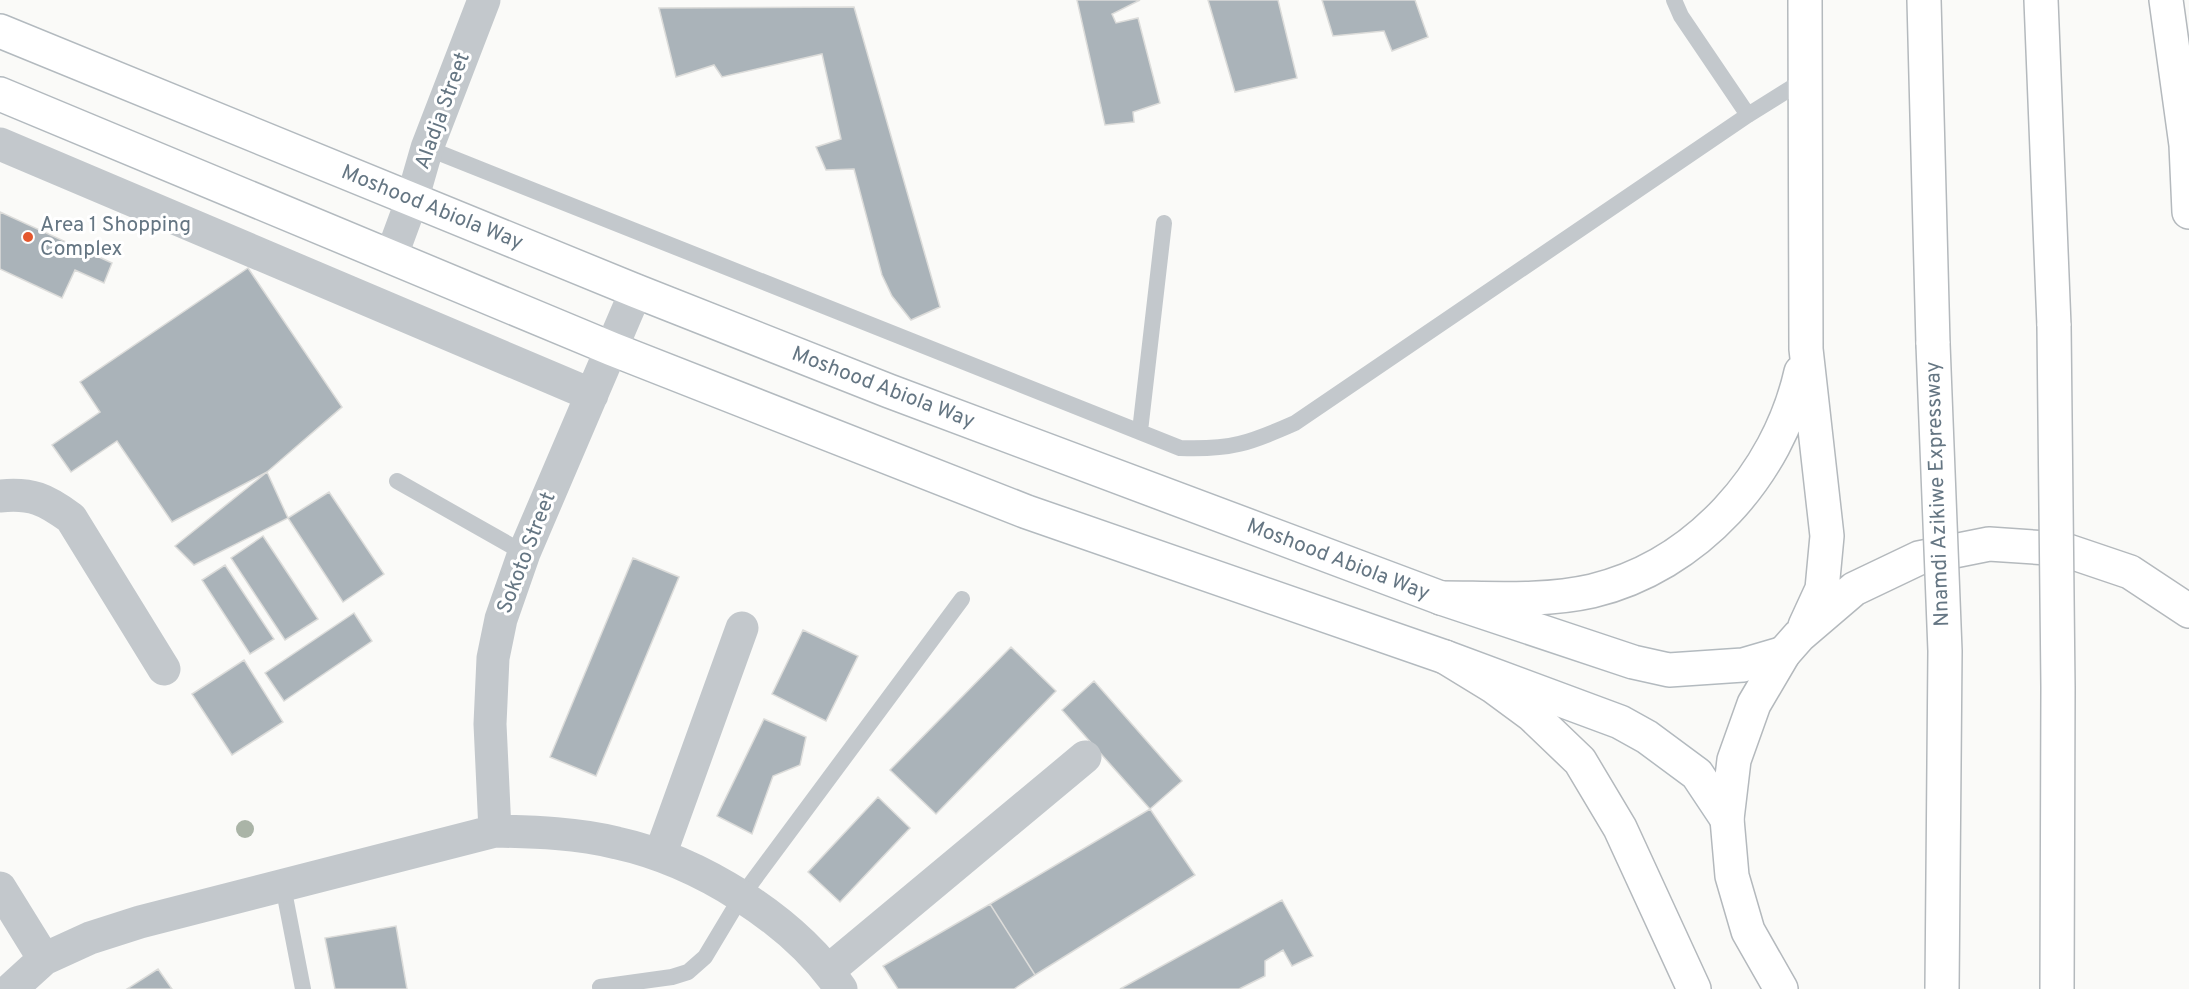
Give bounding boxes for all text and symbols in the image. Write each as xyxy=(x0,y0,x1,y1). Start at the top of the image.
street label: Aladja Street xyxy=(409,49,477,173)
street label: Moshood Abiola Way xyxy=(337,159,527,257)
place label: Area 1 Shopping Complex xyxy=(40,212,191,263)
marker: Area 1 Shopping Complex xyxy=(21,230,35,244)
street label: Moshood Abiola Way xyxy=(788,341,978,435)
street label: Nnamdi Azikiwe Expressway xyxy=(1920,361,1956,627)
street label: Sokoto Street xyxy=(491,488,563,618)
street label: Moshood Abiola Way xyxy=(1243,513,1433,607)

